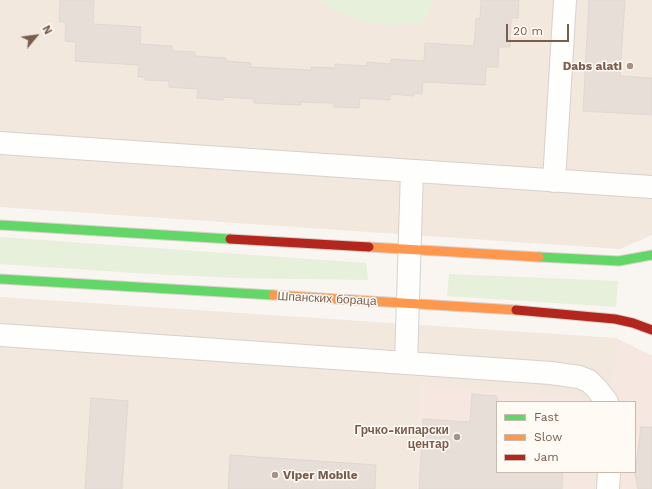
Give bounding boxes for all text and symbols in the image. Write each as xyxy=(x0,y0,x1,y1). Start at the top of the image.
north arrow xyxy=(16,16,56,56)
scale bar xyxy=(508,16,571,42)
text: N xyxy=(39,23,55,37)
text: 20 m xyxy=(513,24,543,38)
place label: Dabs alati xyxy=(563,59,622,73)
marker: Dabs alati xyxy=(625,61,635,71)
street label: Шпанских бораца xyxy=(277,289,377,309)
legend xyxy=(496,401,636,473)
text: Fast xyxy=(534,410,559,424)
place label: Грчко-кипарски центар xyxy=(354,423,449,451)
text: Slow xyxy=(534,430,562,444)
marker: Грчко-кипарски центар xyxy=(452,432,462,442)
text: Jam xyxy=(534,450,559,464)
place label: Viper Mobile xyxy=(283,468,358,482)
marker: Viper Mobile xyxy=(270,470,280,480)

